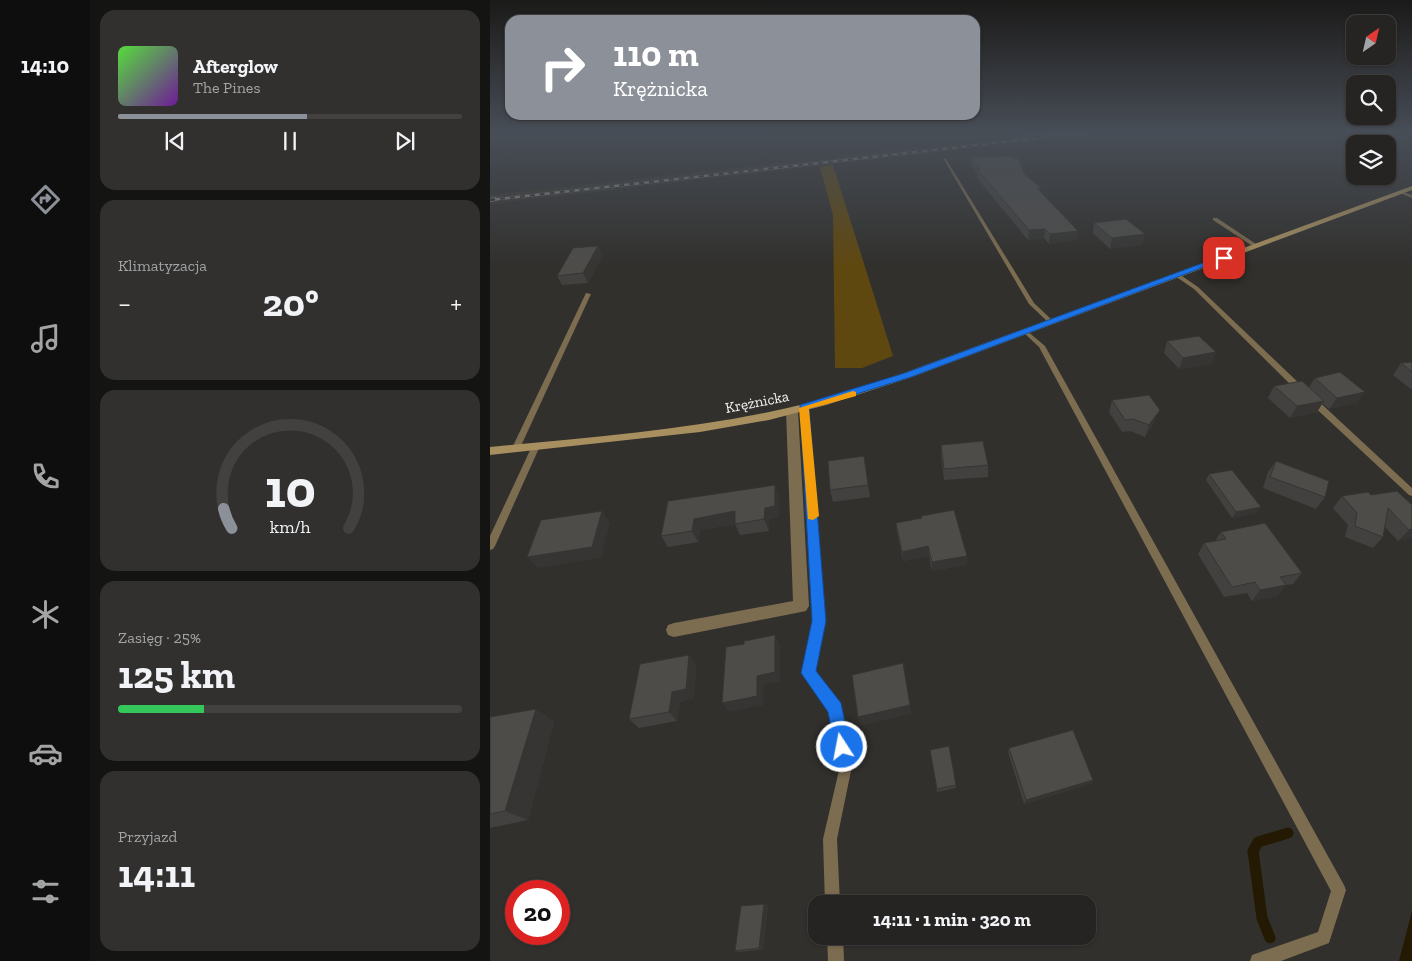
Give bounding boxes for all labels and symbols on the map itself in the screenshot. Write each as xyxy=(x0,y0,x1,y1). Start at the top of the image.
north arrow xyxy=(1346,15,1396,65)
pin xyxy=(1203,237,1245,279)
street label: Krężnicka xyxy=(724,387,790,417)
position arrow xyxy=(815,720,867,772)
speed limit sign: 20 xyxy=(505,880,570,945)

